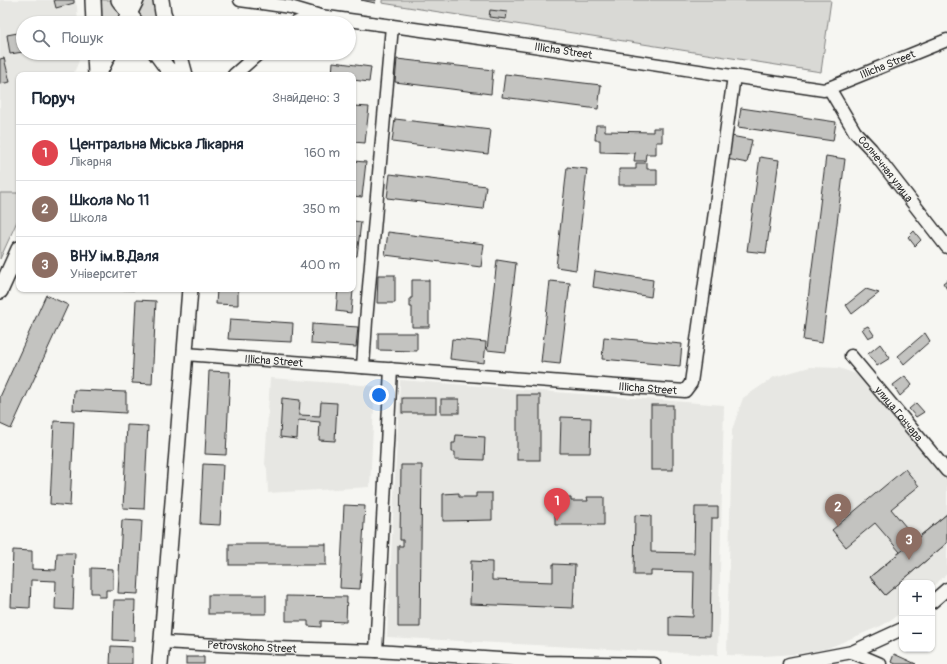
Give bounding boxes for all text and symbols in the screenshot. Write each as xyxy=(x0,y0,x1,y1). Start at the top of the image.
search box xyxy=(16,16,356,60)
icon: search xyxy=(30,27,52,49)
text: Пошук xyxy=(62,29,104,48)
street label: Illicha Street xyxy=(533,40,594,62)
street label: Illicha Street xyxy=(858,47,918,82)
text: Поруч xyxy=(32,88,75,109)
text: Знайдено: 3 xyxy=(272,90,340,106)
street label: Солнечная улица xyxy=(855,133,915,205)
text: Центральна Міська Лікарня xyxy=(70,135,244,154)
text: 1 xyxy=(42,145,48,161)
text: 160 m xyxy=(304,145,340,161)
text: Лікарня xyxy=(70,154,112,170)
text: Школа № 11 xyxy=(70,191,149,210)
text: 2 xyxy=(41,201,49,217)
text: 350 m xyxy=(302,201,340,217)
text: Школа xyxy=(70,210,107,226)
text: ВНУ ім.В.Даля xyxy=(70,247,159,266)
text: 3 xyxy=(41,257,49,273)
text: 400 m xyxy=(300,257,340,273)
text: Університет xyxy=(70,266,137,282)
street label: Illicha Street xyxy=(244,352,304,370)
street label: Illicha Street xyxy=(618,380,678,397)
street label: улица Гончара xyxy=(871,383,925,444)
your location xyxy=(369,385,389,405)
pin: 1 xyxy=(544,488,570,521)
pin: 2 xyxy=(825,494,851,527)
pin: 3 xyxy=(896,527,922,560)
map controls xyxy=(899,580,935,652)
button: + xyxy=(899,580,935,616)
button: − xyxy=(899,616,935,652)
street label: Petrovskoho Street xyxy=(207,638,297,656)

